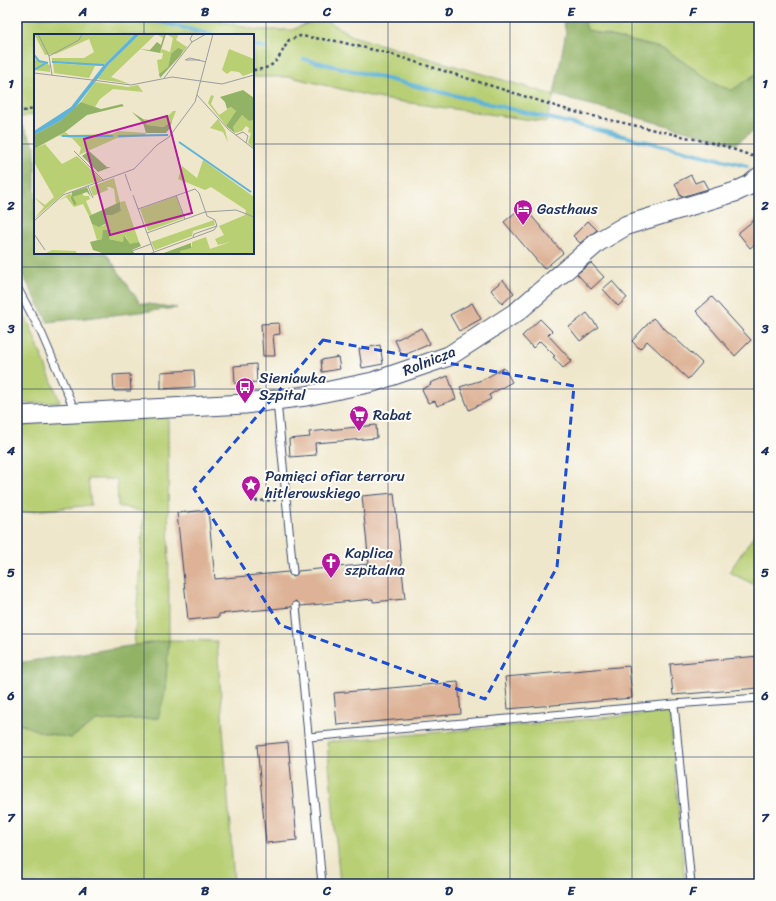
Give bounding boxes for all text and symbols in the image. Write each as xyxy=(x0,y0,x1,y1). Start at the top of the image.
text: A xyxy=(78,0,87,23)
text: B xyxy=(201,0,210,23)
text: C xyxy=(322,0,332,23)
text: D xyxy=(445,0,453,23)
text: E xyxy=(567,0,576,23)
text: F xyxy=(688,0,697,23)
inset map xyxy=(34,34,254,254)
text: 1 xyxy=(8,72,14,95)
text: 1 xyxy=(762,72,768,95)
text: 2 xyxy=(6,194,15,217)
text: 2 xyxy=(760,194,769,217)
place label: Gasthaus xyxy=(537,196,598,222)
hotel icon: Gasthaus xyxy=(512,198,534,226)
text: 3 xyxy=(6,317,15,340)
text: 3 xyxy=(760,317,769,340)
street label: Rolnicza xyxy=(398,338,460,383)
place label: Sieniawka Szpital xyxy=(259,365,326,408)
bus stop icon: Sieniawka Szpital xyxy=(234,376,256,404)
place label: Rabat xyxy=(373,402,412,428)
supermarket icon: Rabat xyxy=(348,404,370,432)
text: 4 xyxy=(6,439,16,462)
text: 4 xyxy=(760,439,770,462)
place label: Pamięci ofiar terroru hitlerowskiego xyxy=(264,463,405,506)
place icon: Pamięci ofiar terroru hitlerowskiego xyxy=(240,474,262,502)
place label: Kaplica szpitalna xyxy=(344,540,406,583)
church icon: Kaplica szpitalna xyxy=(320,551,342,579)
text: 5 xyxy=(7,561,15,584)
text: 5 xyxy=(761,561,769,584)
text: 6 xyxy=(6,684,15,707)
text: 6 xyxy=(760,684,769,707)
text: 7 xyxy=(7,806,16,829)
text: 7 xyxy=(761,806,770,829)
text: A xyxy=(78,879,87,901)
text: B xyxy=(201,879,210,901)
text: C xyxy=(322,879,332,901)
text: D xyxy=(445,879,453,901)
text: E xyxy=(567,879,576,901)
text: F xyxy=(688,879,697,901)

